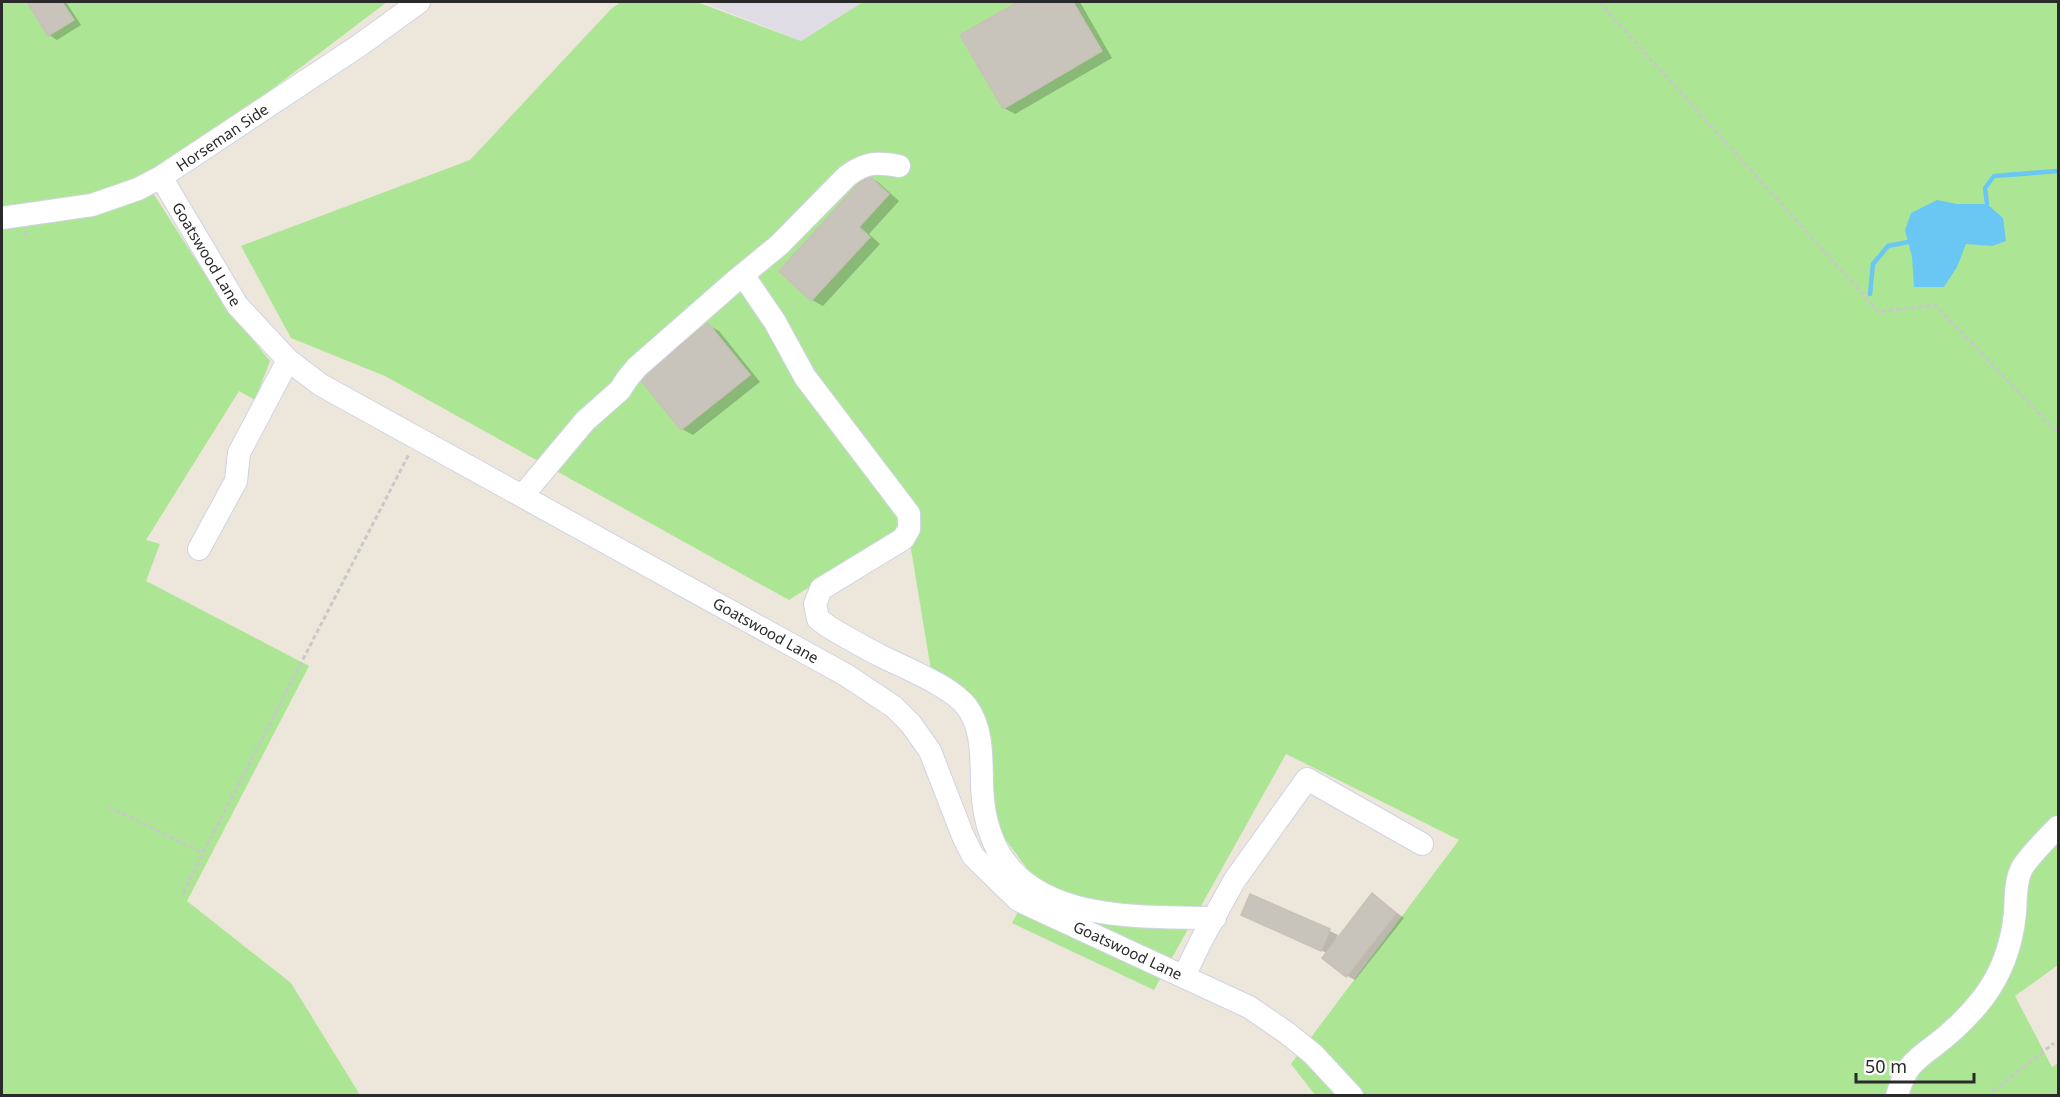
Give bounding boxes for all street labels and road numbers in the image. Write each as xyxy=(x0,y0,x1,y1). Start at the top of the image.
street label: Horseman Side xyxy=(172,99,272,175)
street label: Goatswood Lane xyxy=(168,198,246,310)
street label: Goatswood Lane xyxy=(710,593,822,667)
street label: Goatswood Lane xyxy=(1070,916,1186,984)

